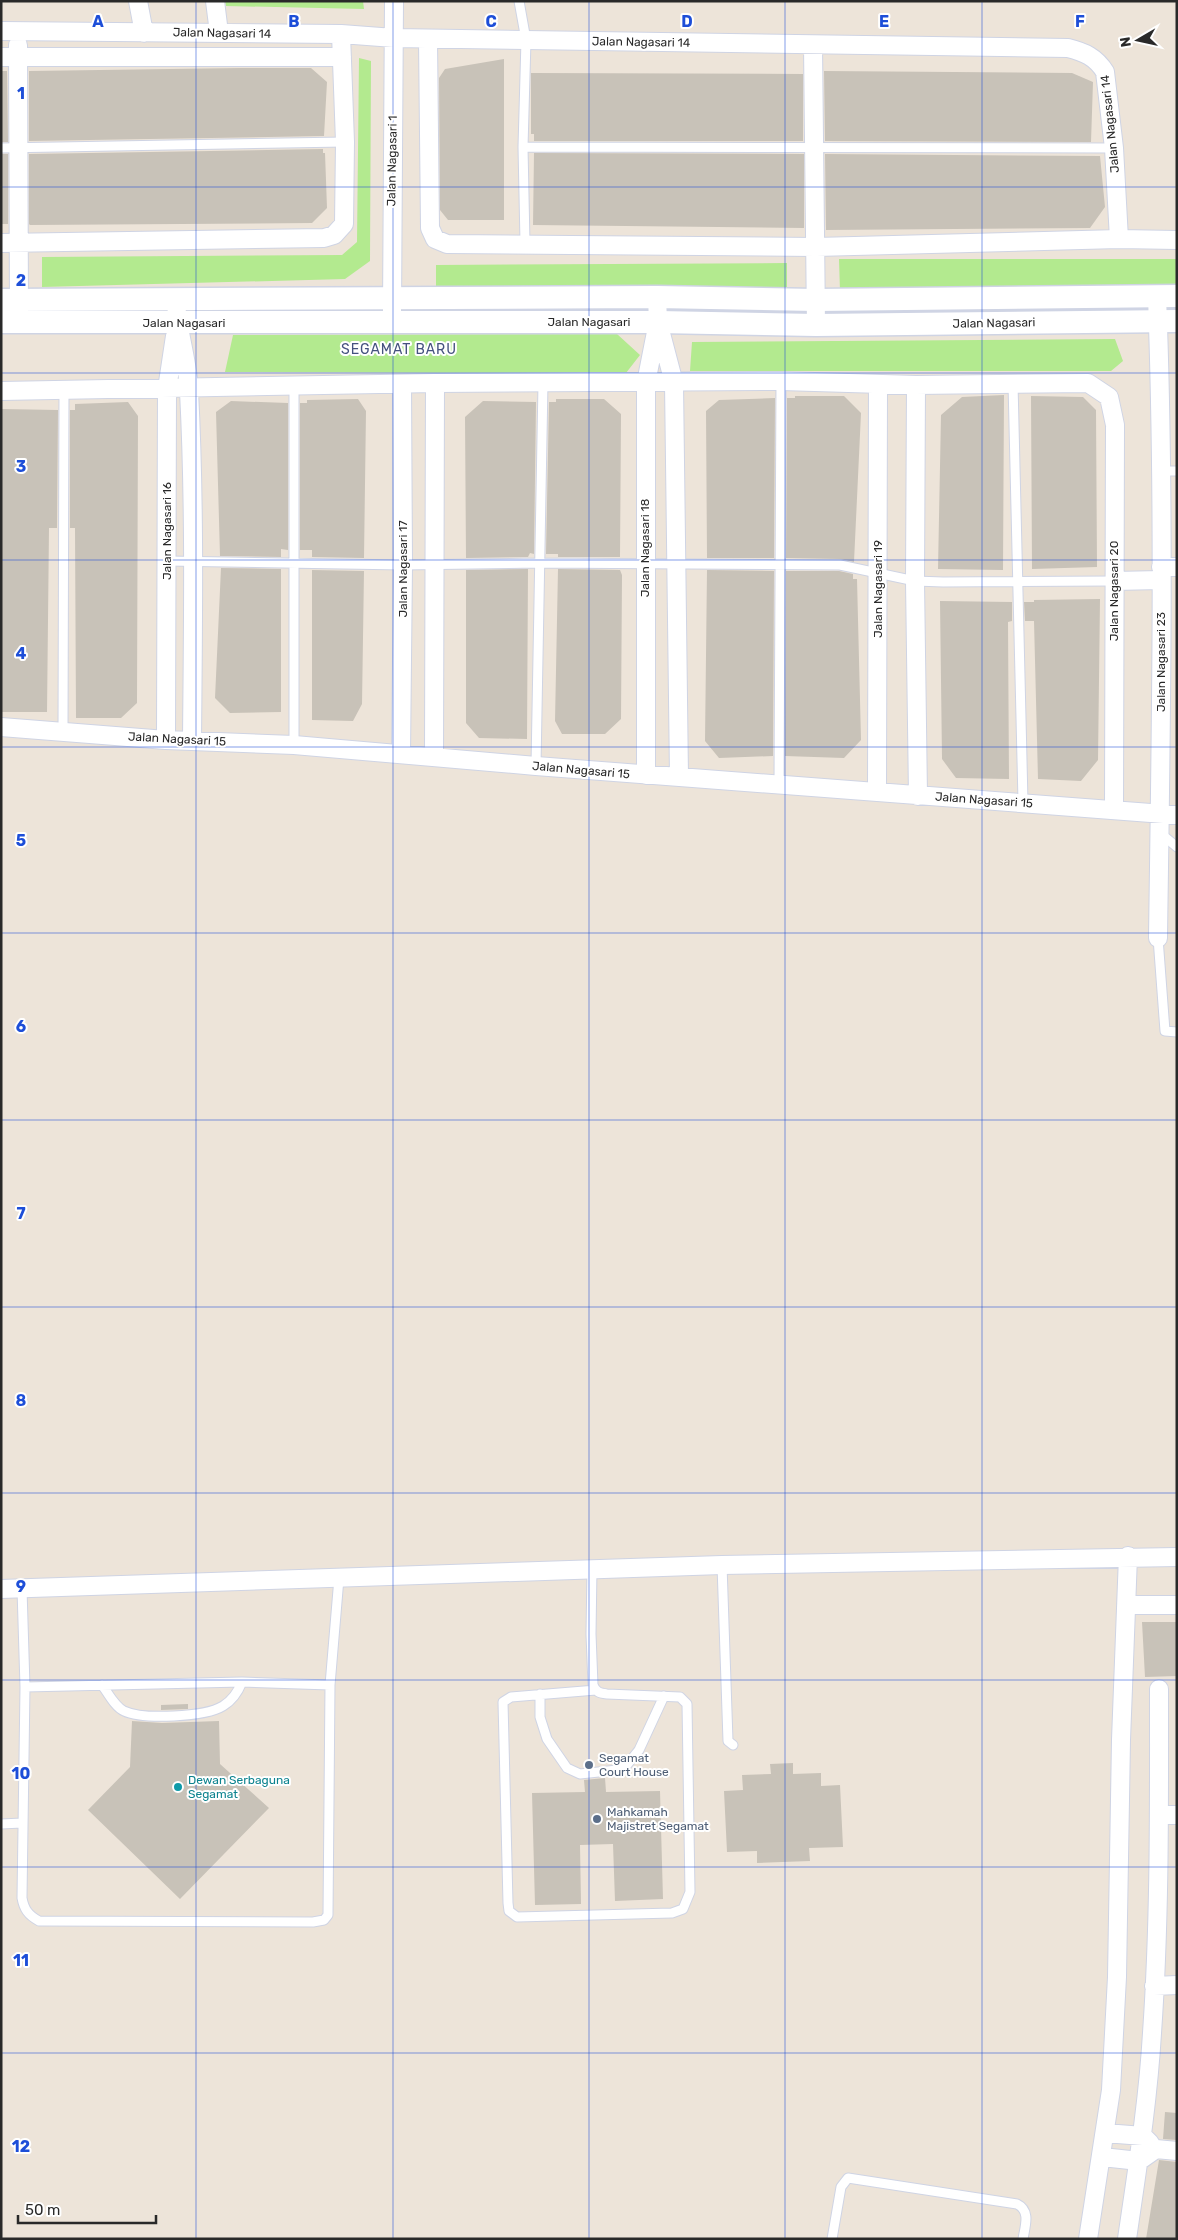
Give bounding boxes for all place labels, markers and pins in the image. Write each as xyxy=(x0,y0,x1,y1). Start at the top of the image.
place label: Segamat Court House xyxy=(599,1751,669,1779)
marker: Segamat Court House xyxy=(583,1759,595,1771)
place label: Dewan Serbaguna Segamat xyxy=(188,1773,290,1801)
marker: Dewan Serbaguna Segamat xyxy=(172,1781,184,1793)
place label: Mahkamah Majistret Segamat xyxy=(607,1805,709,1833)
marker: Mahkamah Majistret Segamat xyxy=(591,1813,603,1825)

